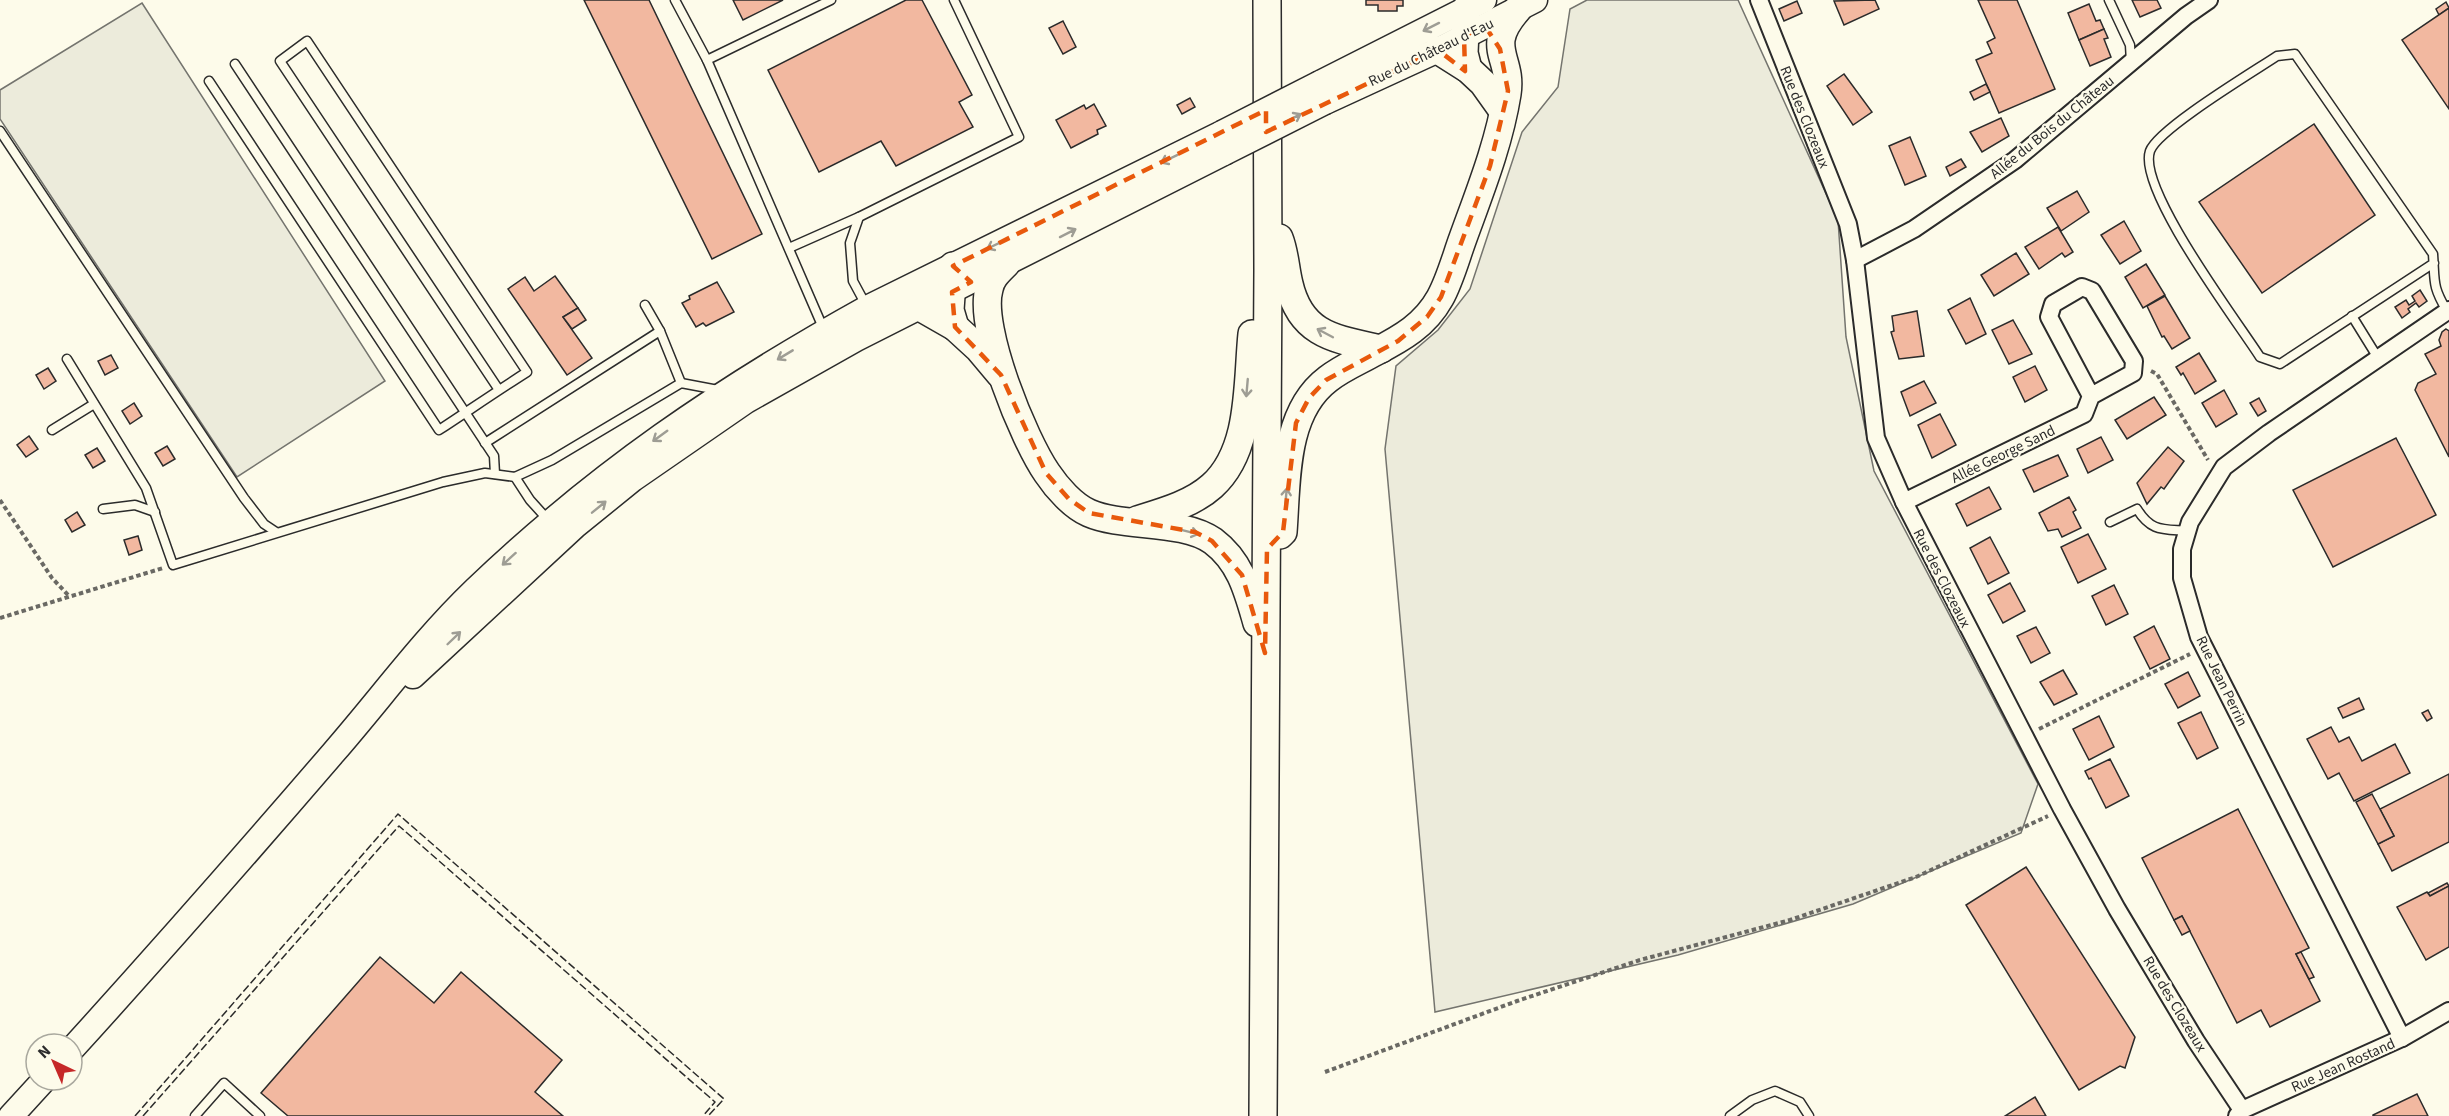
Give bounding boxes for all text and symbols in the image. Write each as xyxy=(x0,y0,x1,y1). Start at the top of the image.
street label: Rue du Château d'Eau xyxy=(1365,13,1497,92)
one-way arrow xyxy=(1423,21,1441,33)
street label: Rue des Clozeaux xyxy=(1774,63,1835,172)
street label: Allée du Bois du Château xyxy=(1986,71,2119,184)
one-way arrow xyxy=(1284,112,1302,124)
one-way arrow xyxy=(1161,153,1179,165)
one-way arrow xyxy=(1058,226,1076,238)
one-way arrow xyxy=(986,240,1004,252)
one-way arrow xyxy=(1317,327,1334,339)
one-way arrow xyxy=(777,350,794,362)
one-way arrow xyxy=(1241,378,1252,398)
street label: Allée George Sand xyxy=(1948,420,2059,489)
one-way arrow xyxy=(652,430,668,442)
one-way arrow xyxy=(1281,488,1292,508)
one-way arrow xyxy=(591,500,606,514)
street label: Rue des Clozeaux xyxy=(1908,525,1976,632)
one-way arrow xyxy=(1180,527,1199,539)
one-way arrow xyxy=(502,552,517,566)
one-way arrow xyxy=(447,631,462,645)
street label: Rue Jean Perrin xyxy=(2191,632,2253,730)
street label: Rue des Clozeaux xyxy=(2138,952,2212,1056)
north arrow xyxy=(24,1032,84,1092)
street label: Rue Jean Rostand xyxy=(2288,1033,2398,1098)
text: N xyxy=(33,1040,56,1064)

